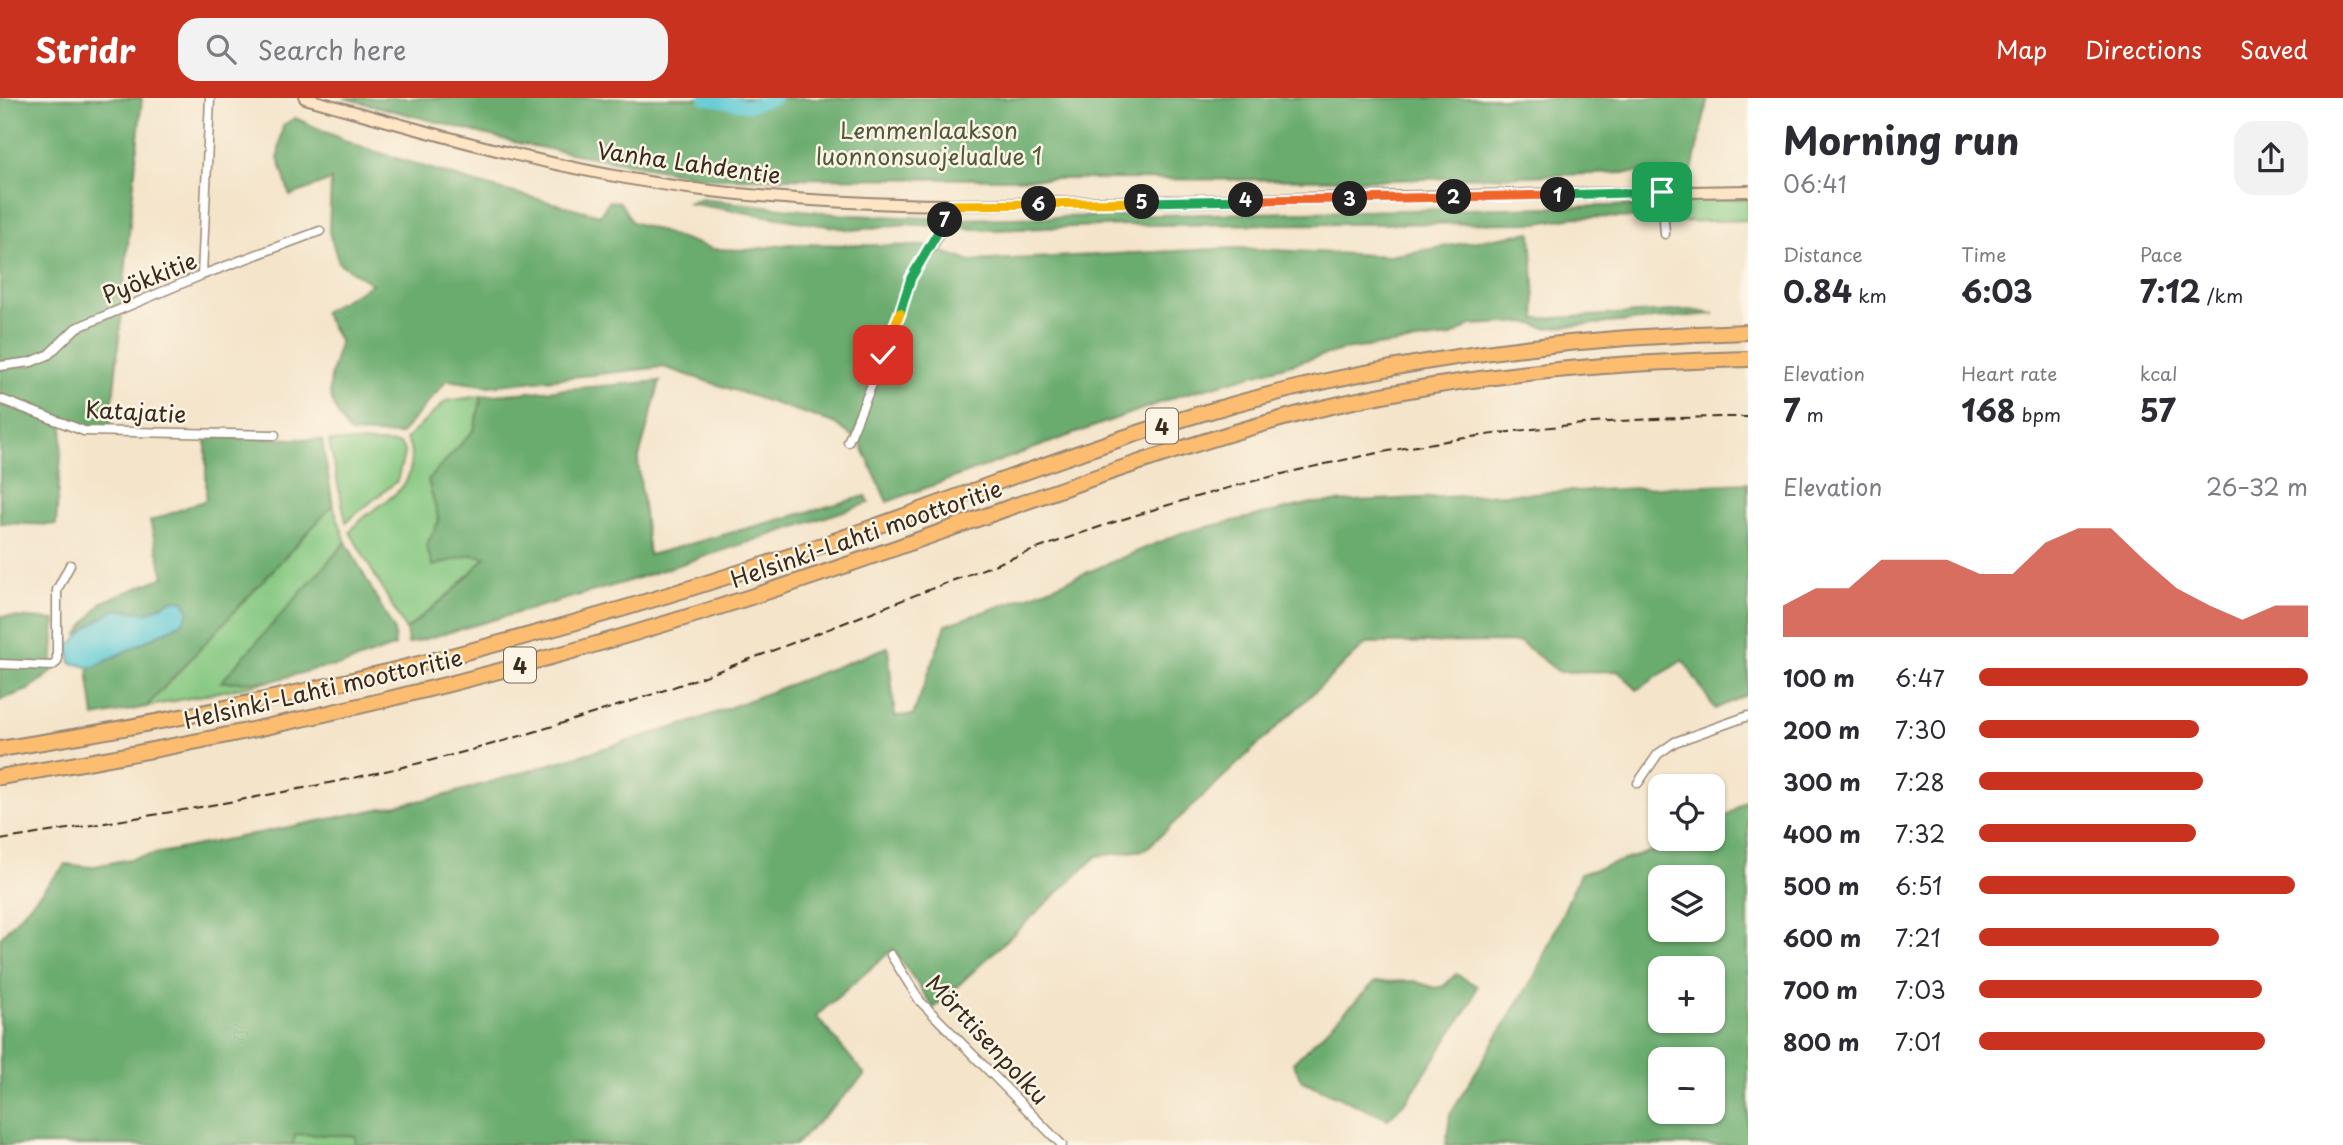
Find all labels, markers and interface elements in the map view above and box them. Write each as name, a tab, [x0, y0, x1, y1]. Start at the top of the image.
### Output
search box	[178, 18, 668, 81]
text: Stridr	[35, 24, 136, 74]
icon: search	[202, 30, 240, 68]
text: Search here	[258, 30, 406, 69]
text: Map	[1996, 31, 2047, 67]
text: Directions	[2085, 31, 2202, 67]
text: Saved	[2240, 31, 2308, 67]
text: Morning run	[1783, 111, 2019, 168]
park label: Lemmenlaakson luonnonsuojelualue 1	[816, 112, 1042, 173]
button: share	[2234, 121, 2308, 195]
street label: Vanha Lahdentie	[595, 132, 783, 192]
pin	[1632, 162, 1692, 222]
text: 06:41	[1783, 166, 1847, 201]
icon: arrive	[1643, 173, 1681, 211]
pin: 1	[1540, 178, 1576, 212]
pin: 2	[1436, 180, 1472, 214]
text: 1	[1553, 180, 1562, 208]
pin: 4	[1228, 182, 1264, 217]
pin: 3	[1332, 182, 1368, 217]
text: 2	[1447, 182, 1460, 210]
pin: 5	[1124, 184, 1160, 220]
text: 3	[1343, 184, 1356, 212]
text: 4	[1239, 185, 1252, 213]
pin: 6	[1021, 186, 1056, 222]
text: 5	[1135, 187, 1148, 215]
text: 6	[1032, 189, 1045, 217]
pin: 7	[928, 202, 962, 238]
text: 7	[939, 205, 950, 233]
text: Distance	[1783, 240, 1863, 268]
text: Time	[1961, 240, 2006, 268]
text: Pace	[2140, 240, 2183, 268]
street label: Pyökkitie	[96, 242, 202, 312]
text: 0.84	[1783, 268, 1852, 313]
text: 6:03	[1961, 268, 2033, 313]
text: 7:12	[2140, 268, 2201, 313]
text: km	[1852, 281, 1887, 309]
text: /km	[2201, 281, 2243, 309]
pin	[853, 325, 913, 385]
icon: check	[864, 336, 902, 374]
text: Elevation	[1783, 359, 1865, 387]
text: Heart rate	[1961, 359, 2057, 387]
text: kcal	[2140, 359, 2178, 387]
text: 7	[1783, 387, 1800, 432]
text: 168	[1961, 387, 2016, 432]
text: 57	[2140, 387, 2176, 432]
street label: Katajatie	[85, 391, 187, 431]
text: m	[1800, 400, 1824, 428]
text: bpm	[2016, 400, 2061, 428]
road number: 4	[1146, 408, 1178, 444]
text: Elevation	[1783, 469, 1882, 504]
text: 26–32 m	[2206, 469, 2308, 504]
street label: Helsinki-Lahti moottoritie	[726, 470, 1006, 596]
street label: Helsinki-Lahti moottoritie	[180, 639, 466, 737]
road number: 4	[504, 648, 536, 682]
text: 100 m	[1783, 660, 1855, 695]
text: 6:47	[1895, 660, 1945, 695]
text: 200 m	[1783, 712, 1860, 747]
text: 7:30	[1895, 712, 1946, 747]
text: 300 m	[1783, 764, 1861, 799]
text: 7:28	[1895, 764, 1945, 799]
map controls	[1648, 774, 1725, 1124]
button: locate	[1648, 774, 1725, 851]
text: 400 m	[1783, 816, 1861, 851]
text: 7:32	[1895, 816, 1945, 851]
button: layers	[1648, 865, 1725, 942]
text: 500 m	[1783, 868, 1860, 903]
text: 6:51	[1895, 868, 1942, 903]
text: 600 m	[1783, 920, 1861, 955]
text: 7:21	[1895, 920, 1941, 955]
button: +	[1648, 956, 1725, 1033]
street label: Mörttisenpolku	[918, 966, 1058, 1112]
text: 700 m	[1783, 972, 1858, 1007]
text: 7:03	[1895, 972, 1946, 1007]
text: 800 m	[1783, 1024, 1860, 1059]
text: 7:01	[1895, 1024, 1941, 1059]
button: −	[1648, 1047, 1725, 1124]

